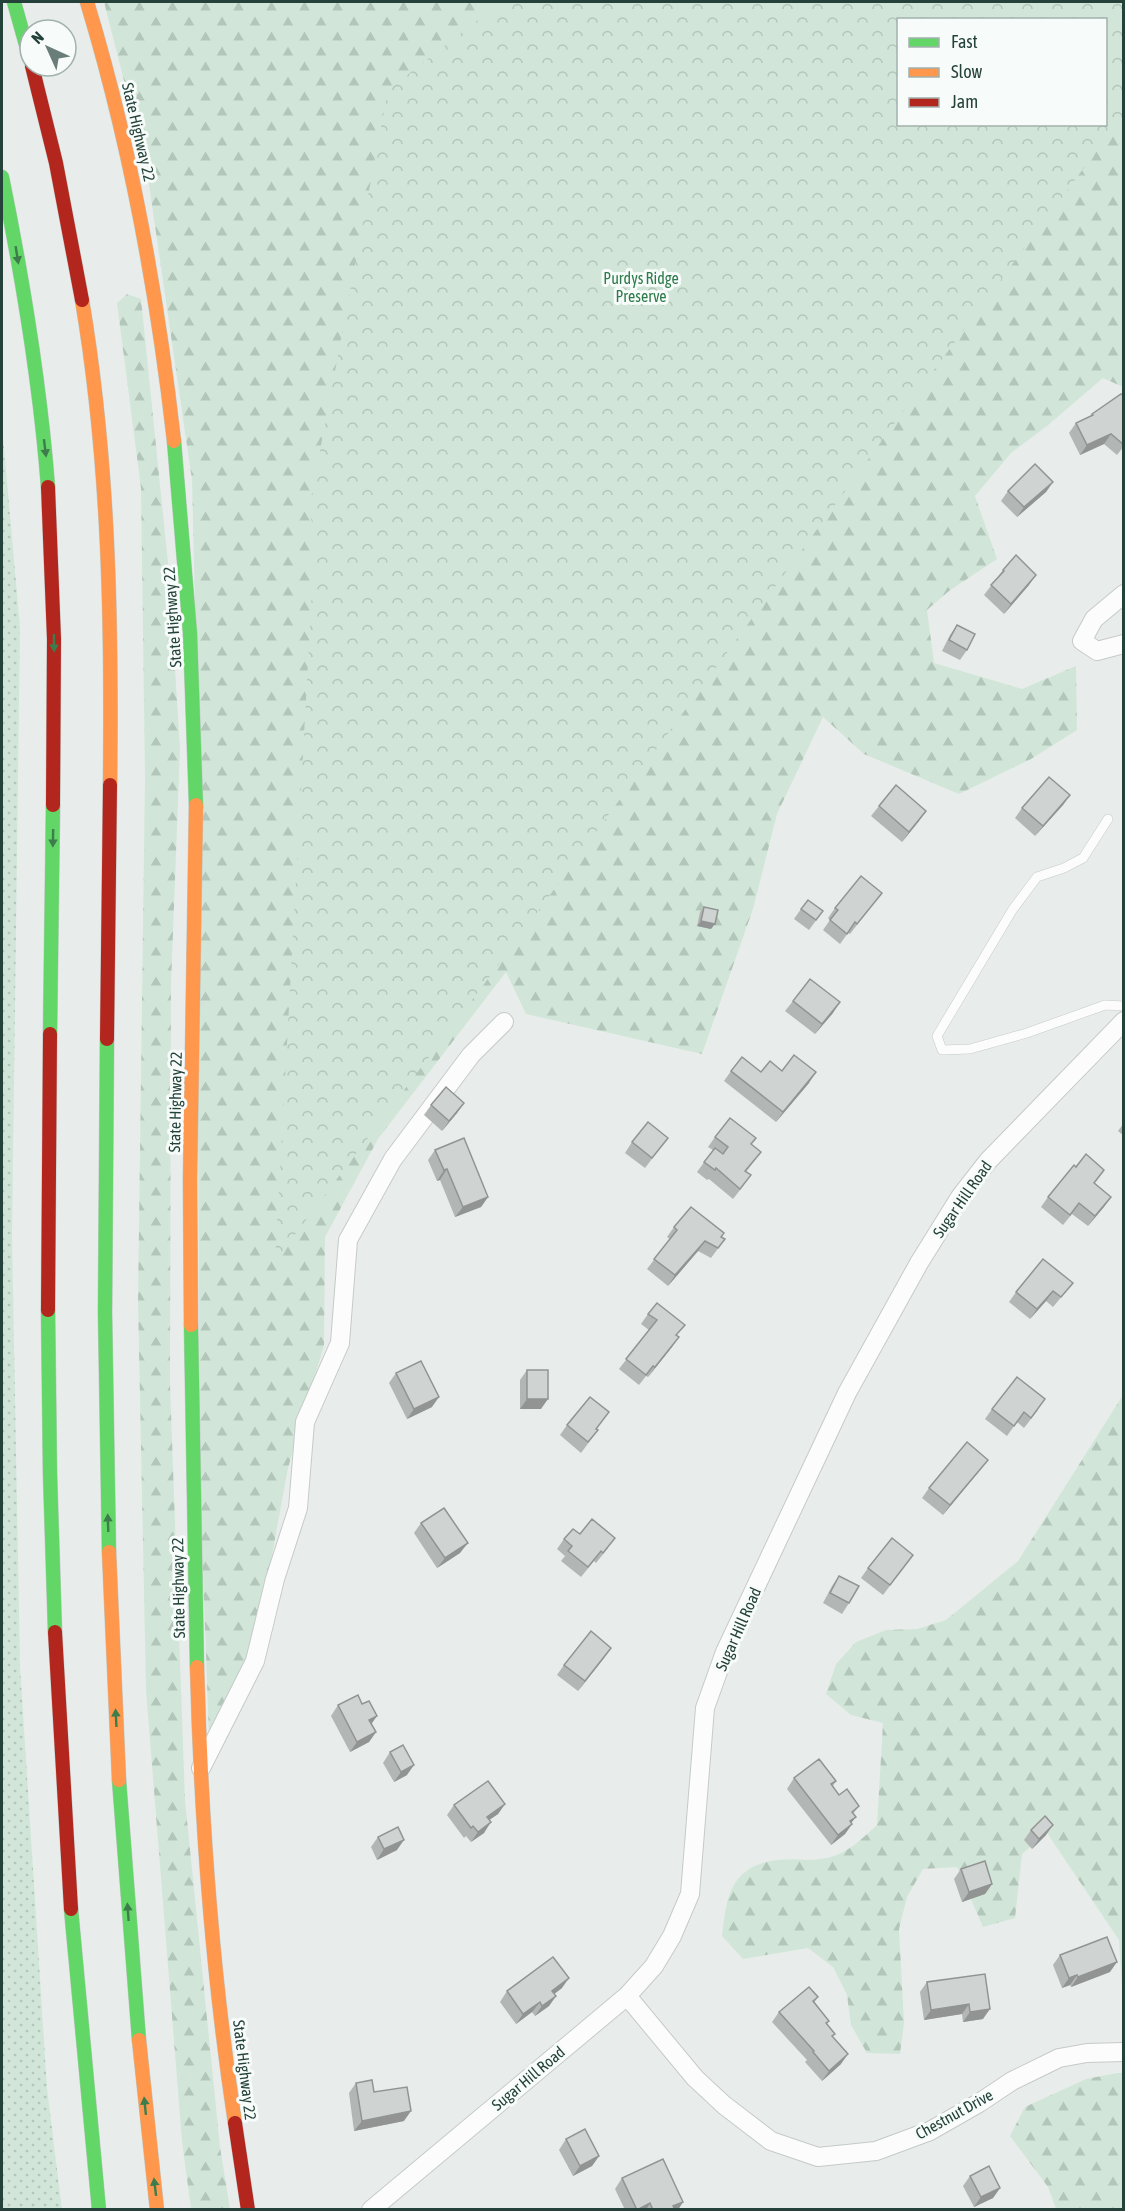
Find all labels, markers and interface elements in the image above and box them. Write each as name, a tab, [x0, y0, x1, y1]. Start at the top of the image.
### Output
north arrow	[18, 18, 78, 78]
legend	[897, 18, 1107, 126]
text: N	[28, 28, 47, 47]
text: Fast	[951, 31, 978, 52]
text: Slow	[951, 61, 982, 82]
street label: State Highway 22	[118, 81, 159, 183]
text: Jam	[951, 91, 978, 112]
one-way arrow	[13, 245, 22, 264]
park label: Purdys Ridge Preserve	[603, 269, 679, 305]
one-way arrow	[40, 438, 49, 457]
street label: State Highway 22	[160, 566, 185, 668]
one-way arrow	[50, 633, 59, 652]
one-way arrow	[48, 828, 58, 847]
street label: State Highway 22	[165, 1051, 186, 1153]
street label: Sugar Hill Road	[929, 1157, 996, 1241]
one-way arrow	[104, 1513, 113, 1532]
street label: State Highway 22	[168, 1537, 189, 1639]
street label: Sugar Hill Road	[712, 1584, 765, 1674]
one-way arrow	[111, 1708, 120, 1727]
one-way arrow	[123, 1903, 133, 1922]
street label: State Highway 22	[229, 2019, 260, 2121]
street label: Sugar Hill Road	[488, 2042, 569, 2114]
street label: Chestnut Drive	[912, 2085, 996, 2143]
one-way arrow	[140, 2097, 150, 2116]
one-way arrow	[150, 2177, 159, 2196]

